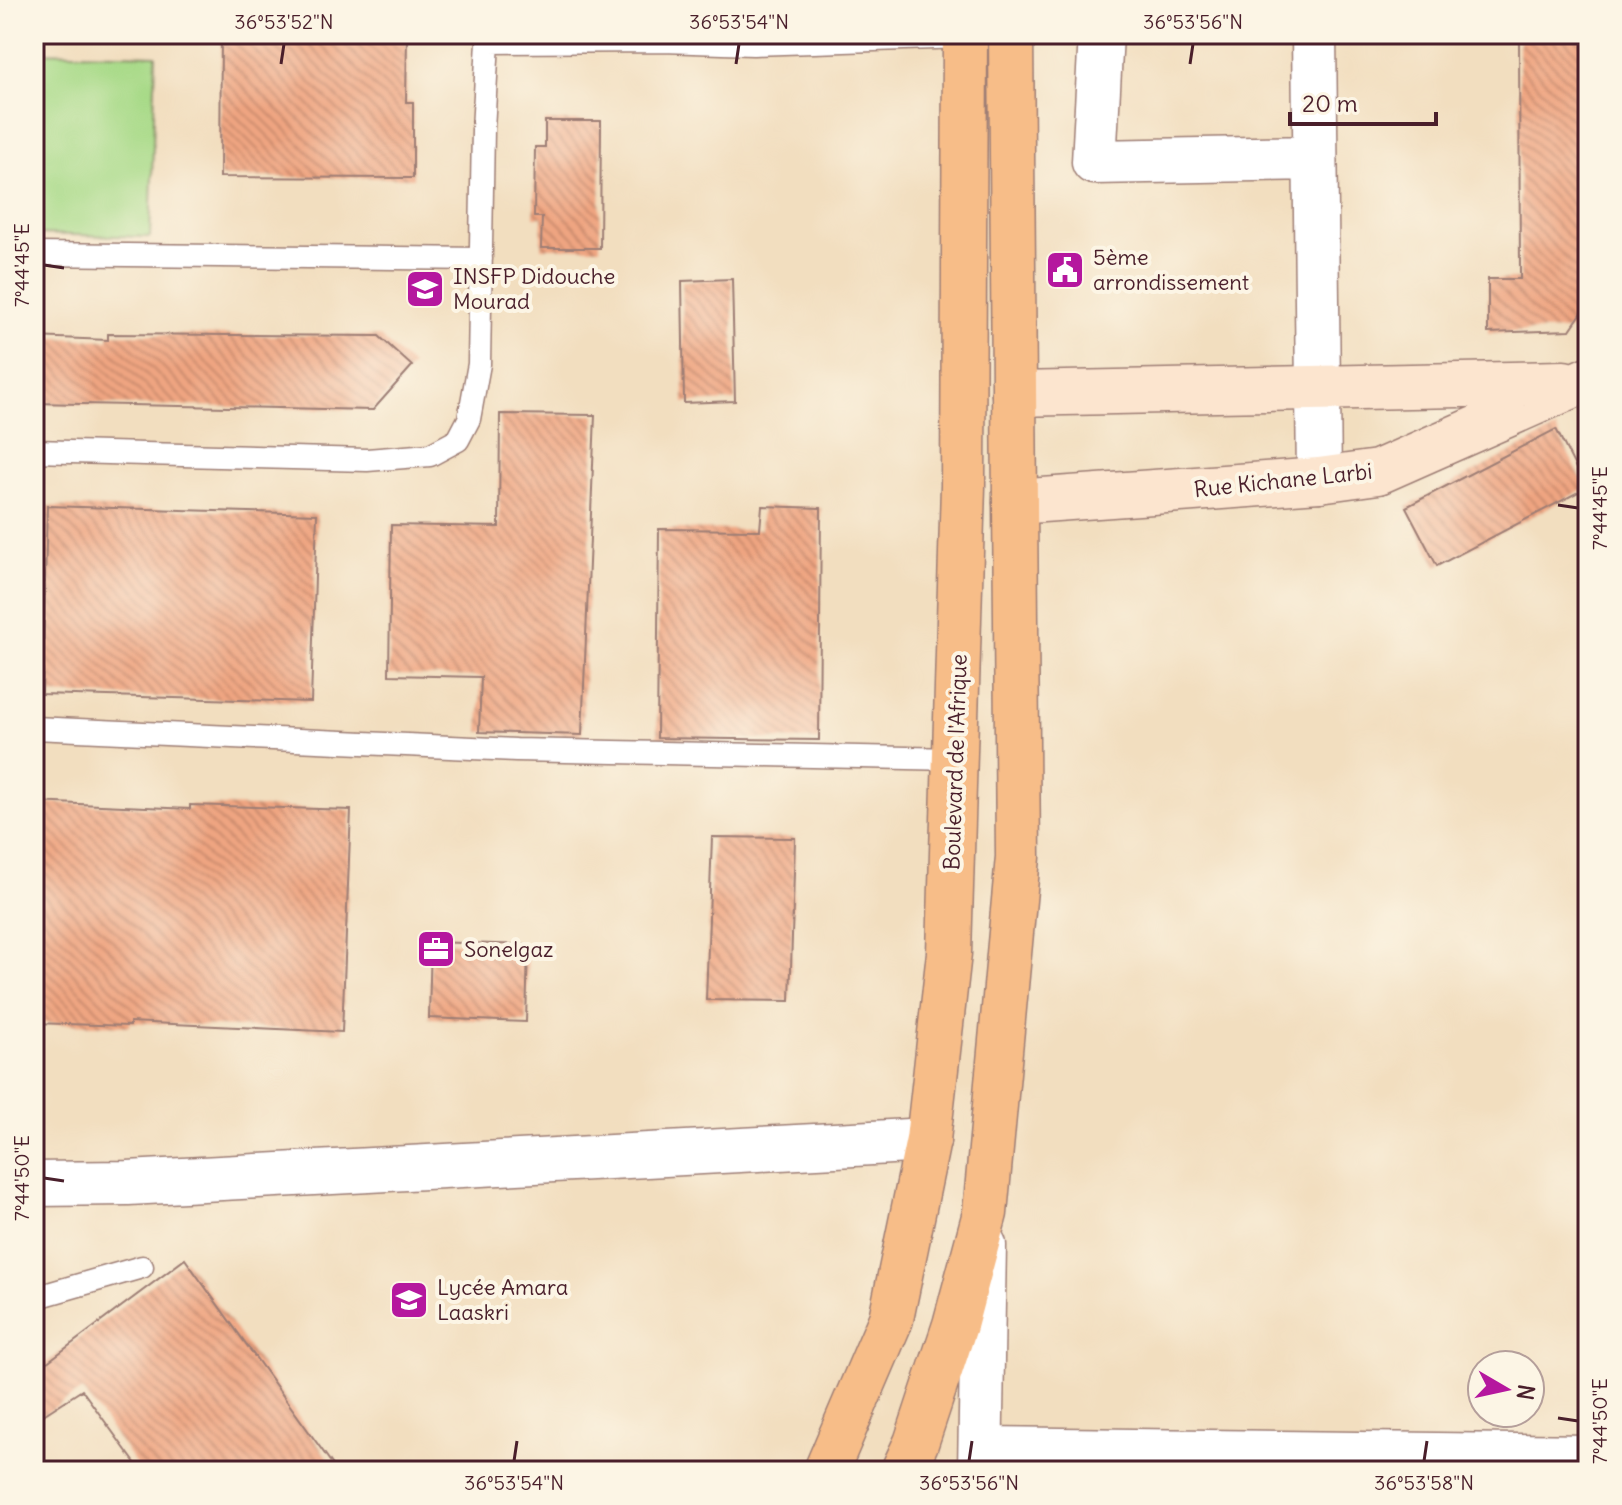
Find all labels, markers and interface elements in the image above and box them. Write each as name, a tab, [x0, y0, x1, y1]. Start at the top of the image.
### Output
text: 36°53'52"N	[234, 9, 334, 34]
text: 36°53'54"N	[689, 9, 789, 34]
text: 36°53'56"N	[1143, 9, 1243, 34]
scale bar	[1290, 76, 1436, 126]
text: 20 m	[1302, 88, 1358, 118]
text: 7°44'45"E	[9, 223, 34, 307]
place label: 5ème arrondissement	[1093, 243, 1249, 296]
public building icon: 5ème arrondissement	[1044, 249, 1086, 291]
place label: INSFP Didouche Mourad	[453, 262, 615, 315]
school or university icon: INSFP Didouche Mourad	[404, 268, 446, 310]
street label: Rue Kichane Larbi	[1193, 457, 1373, 503]
text: 7°44'45"E	[1587, 466, 1612, 550]
street label: Boulevard de l'Afrique	[937, 653, 973, 871]
office icon: Sonelgaz	[415, 928, 457, 970]
place label: Sonelgaz	[464, 935, 553, 963]
text: 7°44'50"E	[9, 1135, 34, 1221]
place label: Lycée Amara Laaskri	[437, 1273, 568, 1326]
school or university icon: Lycée Amara Laaskri	[388, 1279, 430, 1321]
north arrow	[1466, 1349, 1546, 1429]
text: 7°44'50"E	[1587, 1378, 1612, 1464]
text: N	[1511, 1382, 1541, 1402]
text: 36°53'54"N	[464, 1470, 564, 1495]
text: 36°53'56"N	[919, 1470, 1019, 1495]
text: 36°53'58"N	[1374, 1470, 1474, 1495]

